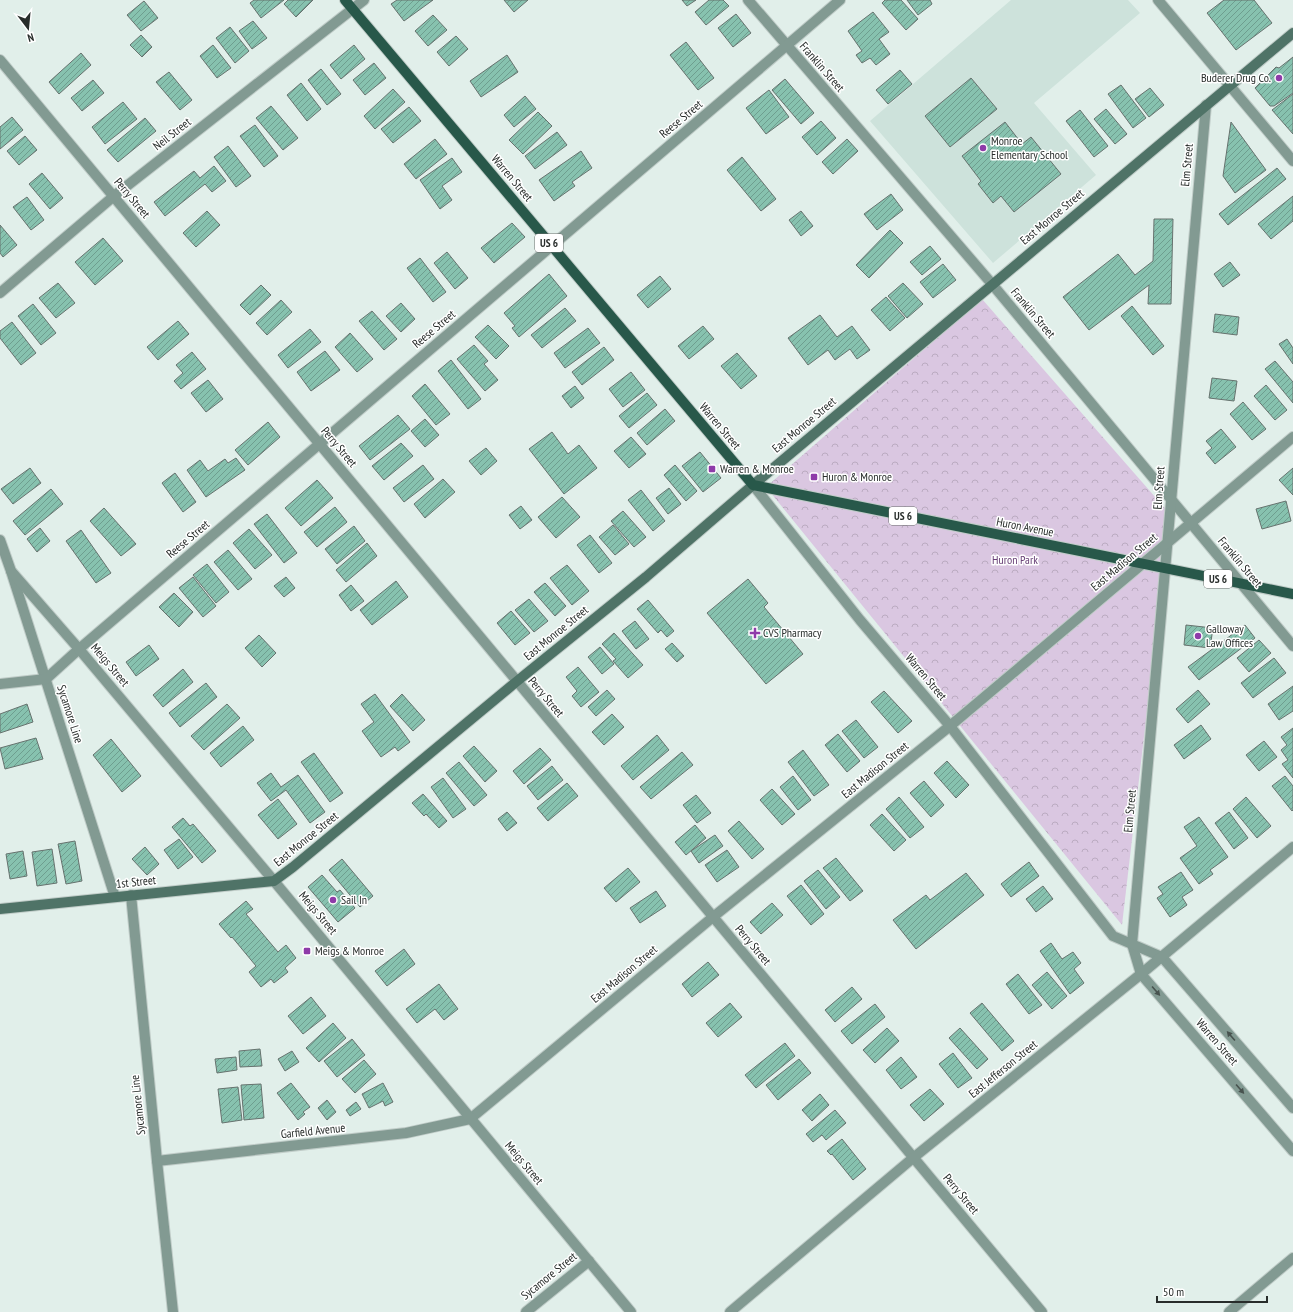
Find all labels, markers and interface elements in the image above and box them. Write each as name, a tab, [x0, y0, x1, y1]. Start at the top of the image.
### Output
north arrow	[8, 8, 48, 48]
text: N	[26, 30, 36, 45]
street label: Franklin Street	[797, 39, 849, 95]
place label: Buderer Drug Co.	[1201, 70, 1271, 85]
marker: Buderer Drug Co.	[1274, 73, 1284, 83]
street label: Reese Street	[656, 96, 706, 141]
street label: Neil Street	[150, 114, 194, 153]
place label: Monroe Elementary School	[991, 133, 1068, 162]
street label: Elm Street	[1177, 142, 1196, 187]
marker: Monroe Elementary School	[978, 143, 988, 153]
street label: Warren Street	[488, 151, 537, 205]
street label: Perry Street	[111, 174, 154, 221]
street label: East Monroe Street	[1017, 185, 1087, 248]
road number: US 6	[535, 234, 563, 252]
street label: Franklin Street	[1008, 284, 1059, 341]
street label: Reese Street	[409, 306, 459, 351]
street label: East Monroe Street	[769, 393, 839, 456]
street label: Warren Street	[696, 399, 745, 453]
street label: Perry Street	[318, 423, 361, 470]
place label: Warren & Monroe	[720, 461, 794, 476]
marker: Warren & Monroe	[707, 464, 717, 474]
street label: Elm Street	[1150, 465, 1168, 510]
place label: Huron & Monroe	[822, 469, 892, 484]
marker: Huron & Monroe	[809, 472, 819, 482]
road number: US 6	[889, 507, 917, 525]
street label: Huron Avenue	[995, 514, 1055, 539]
street label: Reese Street	[163, 516, 213, 561]
street label: East Madison Street	[1087, 529, 1160, 594]
street label: Franklin Street	[1215, 533, 1266, 590]
park label: Huron Park	[992, 552, 1038, 567]
road number: US 6	[1204, 570, 1232, 588]
street label: East Monroe Street	[520, 602, 592, 663]
place label: Galloway Law Offices	[1206, 621, 1253, 650]
place label: CVS Pharmacy	[763, 625, 822, 640]
marker: CVS Pharmacy	[750, 628, 760, 638]
marker: Galloway Law Offices	[1193, 631, 1203, 641]
street label: Meigs Street	[88, 640, 133, 690]
street label: Warren Street	[902, 650, 951, 704]
street label: Perry Street	[525, 673, 568, 720]
street label: Sycamore Line	[54, 683, 87, 745]
street label: East Madison Street	[838, 738, 912, 801]
street label: Elm Street	[1120, 788, 1139, 833]
street label: East Monroe Street	[270, 808, 342, 869]
street label: 1st Street	[115, 872, 157, 891]
street label: Meigs Street	[296, 888, 341, 938]
place label: Sail In	[341, 892, 367, 907]
marker: Sail In	[328, 895, 338, 905]
street label: Perry Street	[732, 921, 775, 968]
street label: East Madison Street	[587, 941, 660, 1006]
place label: Meigs & Monroe	[315, 943, 384, 958]
marker: Meigs & Monroe	[302, 946, 312, 956]
one-way arrow	[1151, 985, 1160, 996]
street label: Warren Street	[1193, 1015, 1242, 1068]
one-way arrow	[1226, 1031, 1235, 1042]
street label: East Jefferson Street	[965, 1036, 1041, 1101]
street label: Sycamore Line	[127, 1074, 148, 1136]
one-way arrow	[1236, 1084, 1245, 1095]
street label: Garfield Avenue	[280, 1120, 346, 1141]
street label: Meigs Street	[502, 1138, 547, 1188]
street label: Perry Street	[940, 1170, 983, 1217]
street label: Sycamore Street	[518, 1248, 580, 1303]
scale bar	[1157, 1278, 1267, 1304]
text: 50 m	[1163, 1284, 1184, 1299]

